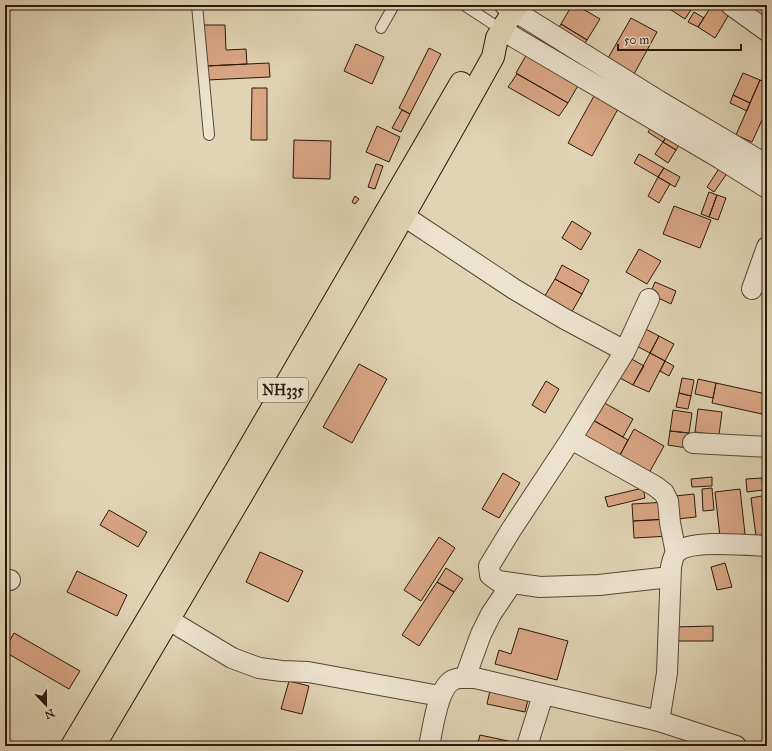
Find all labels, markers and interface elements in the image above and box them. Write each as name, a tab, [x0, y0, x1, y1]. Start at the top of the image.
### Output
scale bar	[618, 26, 741, 52]
text: 50 m	[624, 33, 649, 47]
road number: NH335	[258, 378, 308, 402]
north arrow	[26, 685, 66, 725]
text: N	[42, 706, 56, 722]

